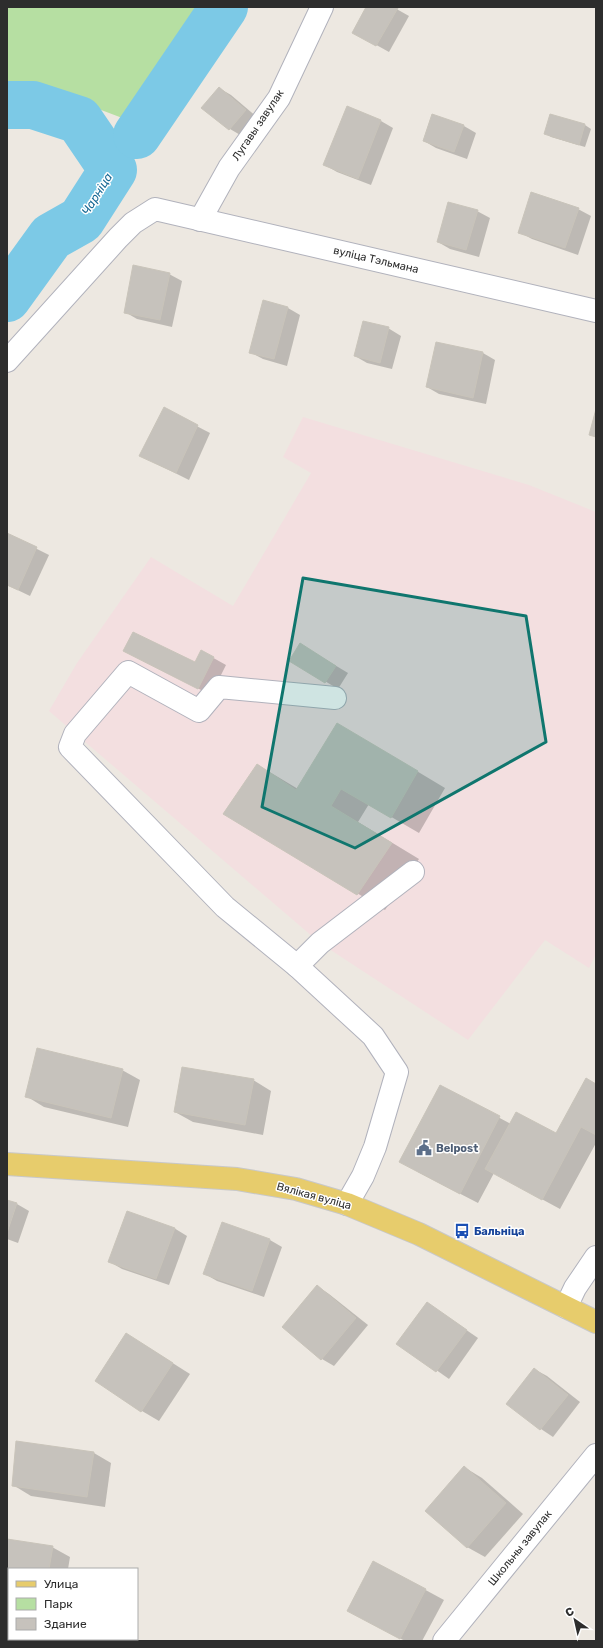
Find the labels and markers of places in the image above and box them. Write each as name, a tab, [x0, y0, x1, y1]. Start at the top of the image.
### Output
public building icon: Belpost	[415, 1139, 433, 1157]
place label: Belpost	[436, 1142, 478, 1155]
bus stop icon: Бальніца	[453, 1222, 471, 1240]
place label: Бальніца	[474, 1225, 525, 1238]

